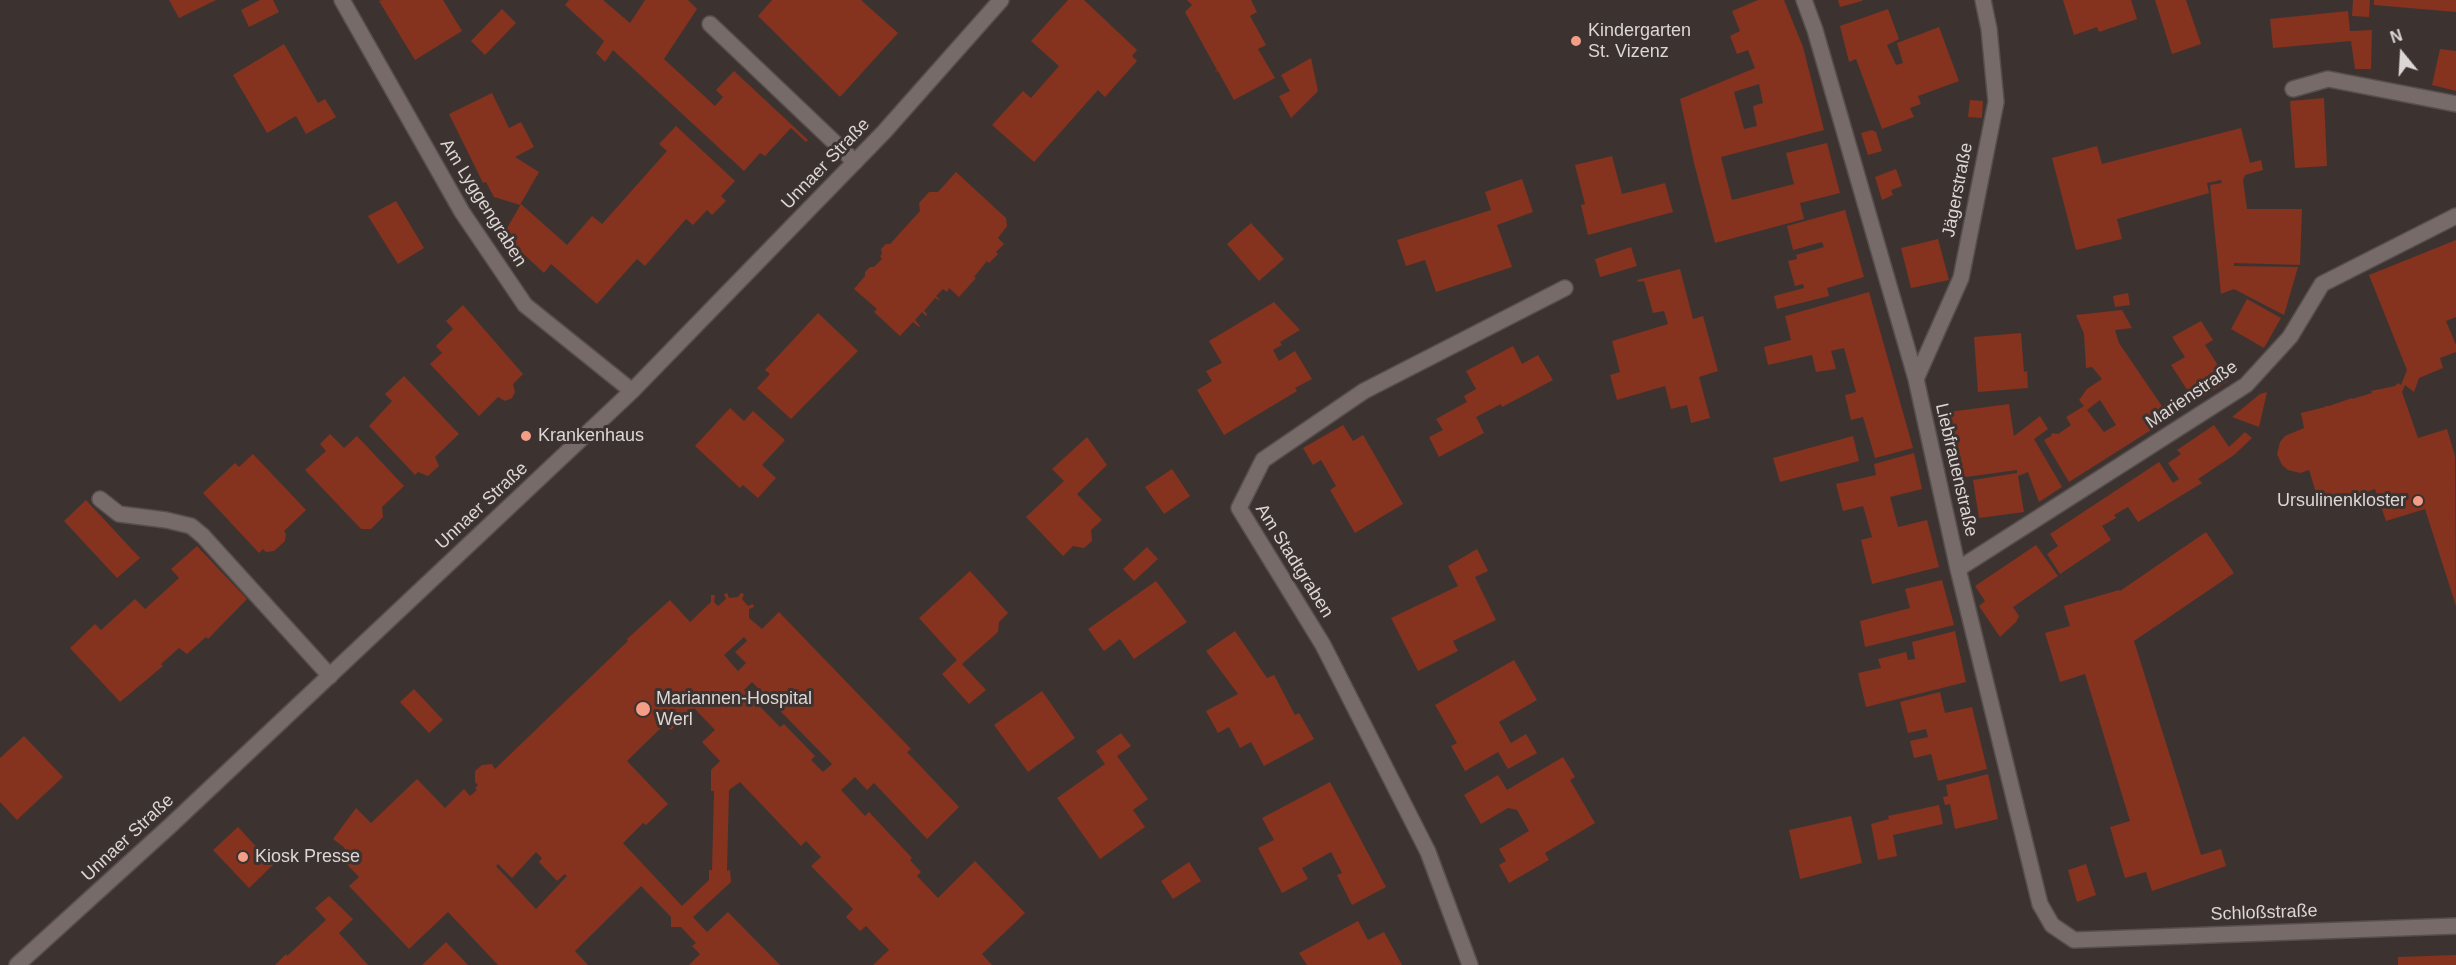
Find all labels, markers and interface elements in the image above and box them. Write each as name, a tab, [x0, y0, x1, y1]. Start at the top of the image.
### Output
place label: Kindergarten St. Vizenz	[1588, 20, 1691, 63]
north arrow	[2372, 24, 2432, 84]
text: N	[2388, 27, 2404, 46]
marker: Kindergarten St. Vizenz	[1569, 34, 1583, 48]
street label: Unnaer Straße	[777, 114, 875, 214]
street label: Am Lyggengraben	[435, 135, 531, 271]
street label: Jägerstraße	[1938, 141, 1978, 239]
street label: Marienstraße	[2142, 356, 2242, 434]
street label: Liebfrauenstraße	[1930, 401, 1982, 539]
place label: Krankenhaus	[538, 425, 644, 447]
marker: Krankenhaus	[519, 429, 533, 443]
street label: Unnaer Straße	[431, 458, 533, 554]
place label: Ursulinenkloster	[2277, 490, 2406, 512]
marker: Ursulinenkloster	[2411, 494, 2425, 508]
street label: Am Stadtgraben	[1250, 500, 1338, 622]
place label: Mariannen-Hospital Werl	[656, 688, 812, 730]
marker: Mariannen-Hospital Werl	[634, 700, 652, 718]
street label: Unnaer Straße	[77, 790, 179, 886]
place label: Kiosk Presse	[255, 846, 360, 868]
marker: Kiosk Presse	[236, 850, 250, 864]
street label: Schloßstraße	[2210, 900, 2318, 926]

